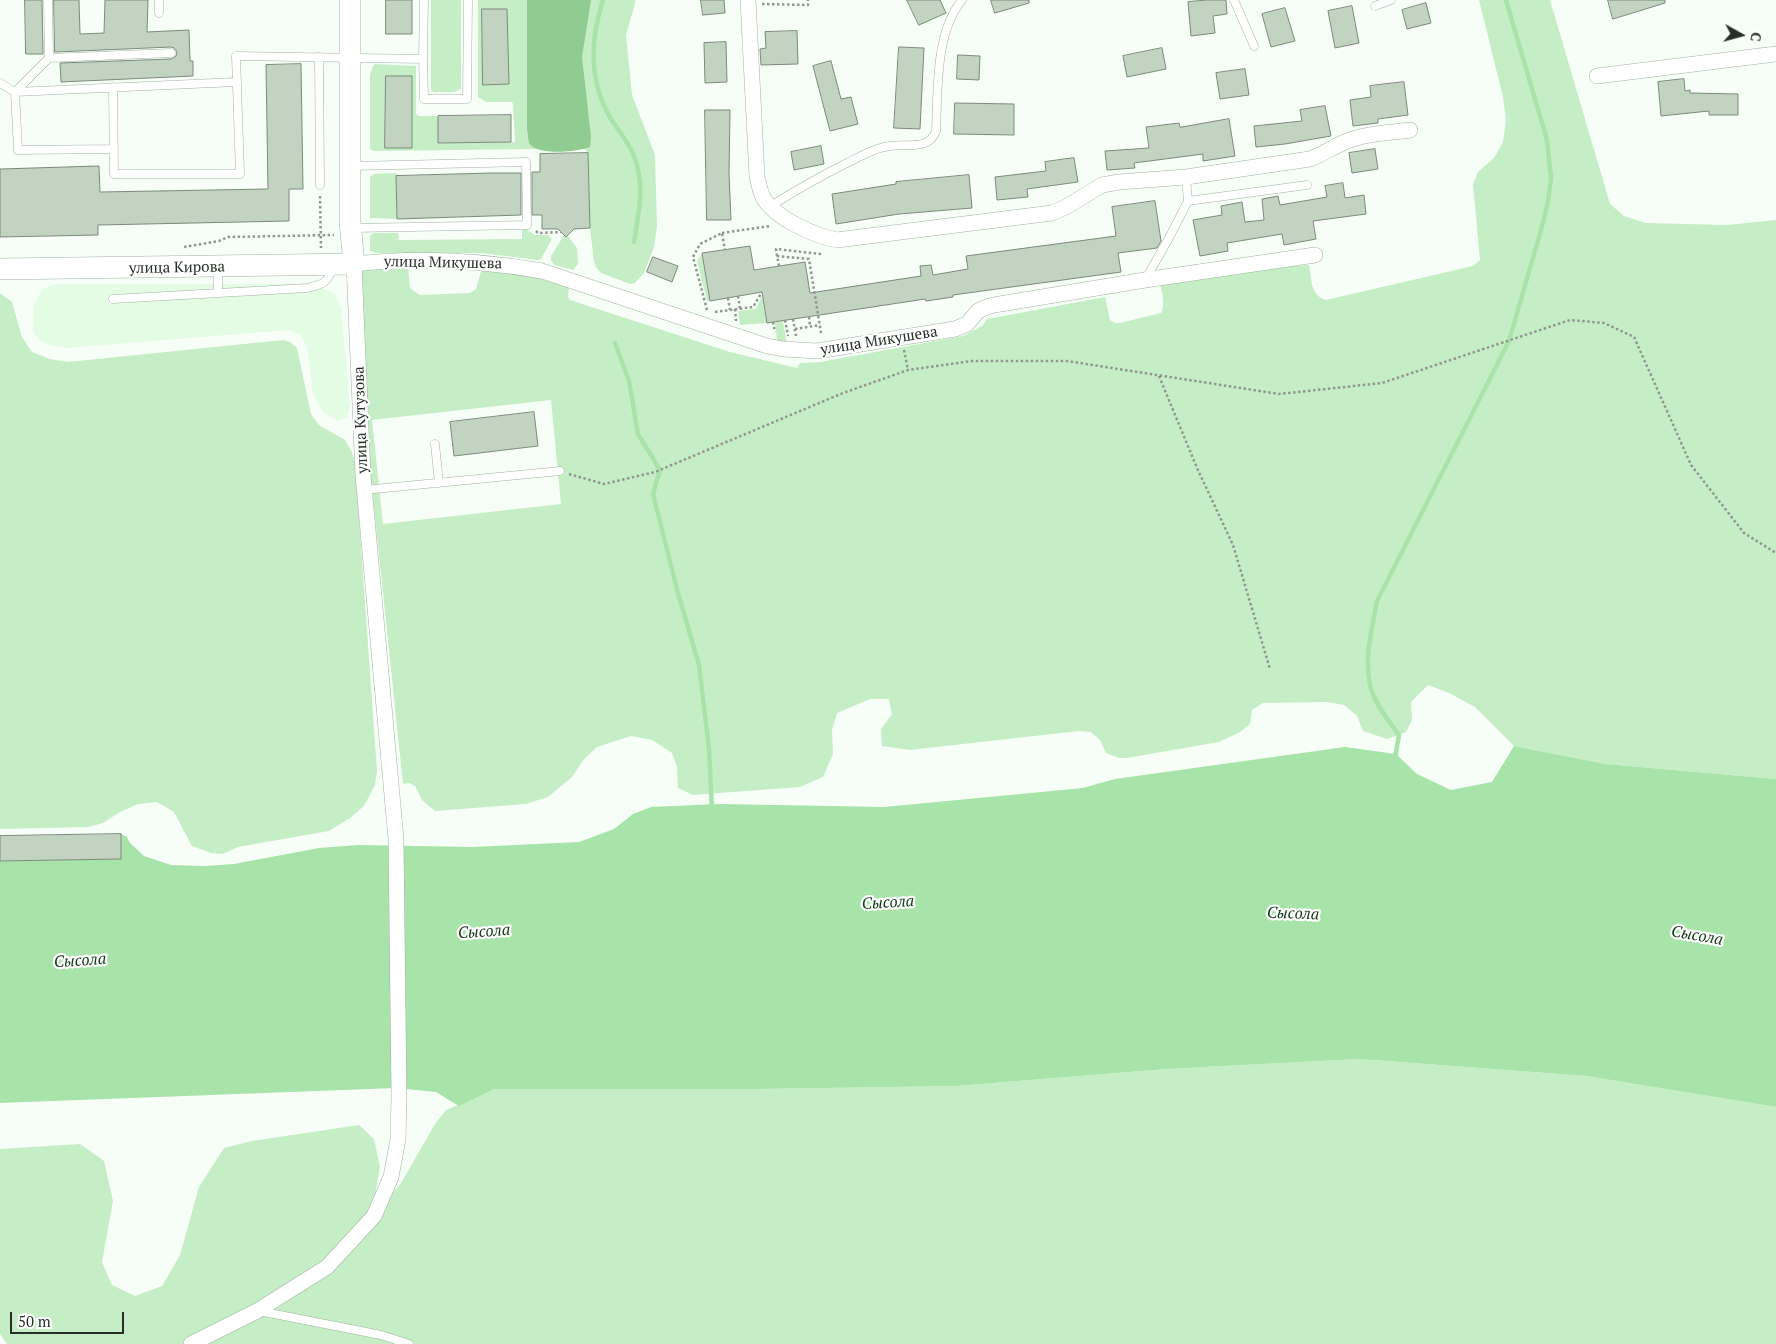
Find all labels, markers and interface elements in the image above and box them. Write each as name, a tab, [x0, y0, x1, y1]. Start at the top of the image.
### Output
north arrow	[1716, 10, 1766, 60]
text: С	[1746, 31, 1766, 43]
street label: улица Микушева	[384, 253, 502, 273]
street label: улица Кирова	[129, 258, 225, 278]
street label: улица Микушева	[819, 323, 939, 359]
street label: улица Кутузова	[350, 366, 372, 474]
water label: Сысола	[861, 892, 915, 914]
water label: Сысола	[1266, 903, 1320, 925]
water label: Сысола	[457, 921, 511, 943]
water label: Сысола	[1670, 922, 1724, 950]
water label: Сысола	[53, 950, 107, 972]
scale bar	[12, 1302, 126, 1334]
text: 50 m	[18, 1311, 51, 1331]

